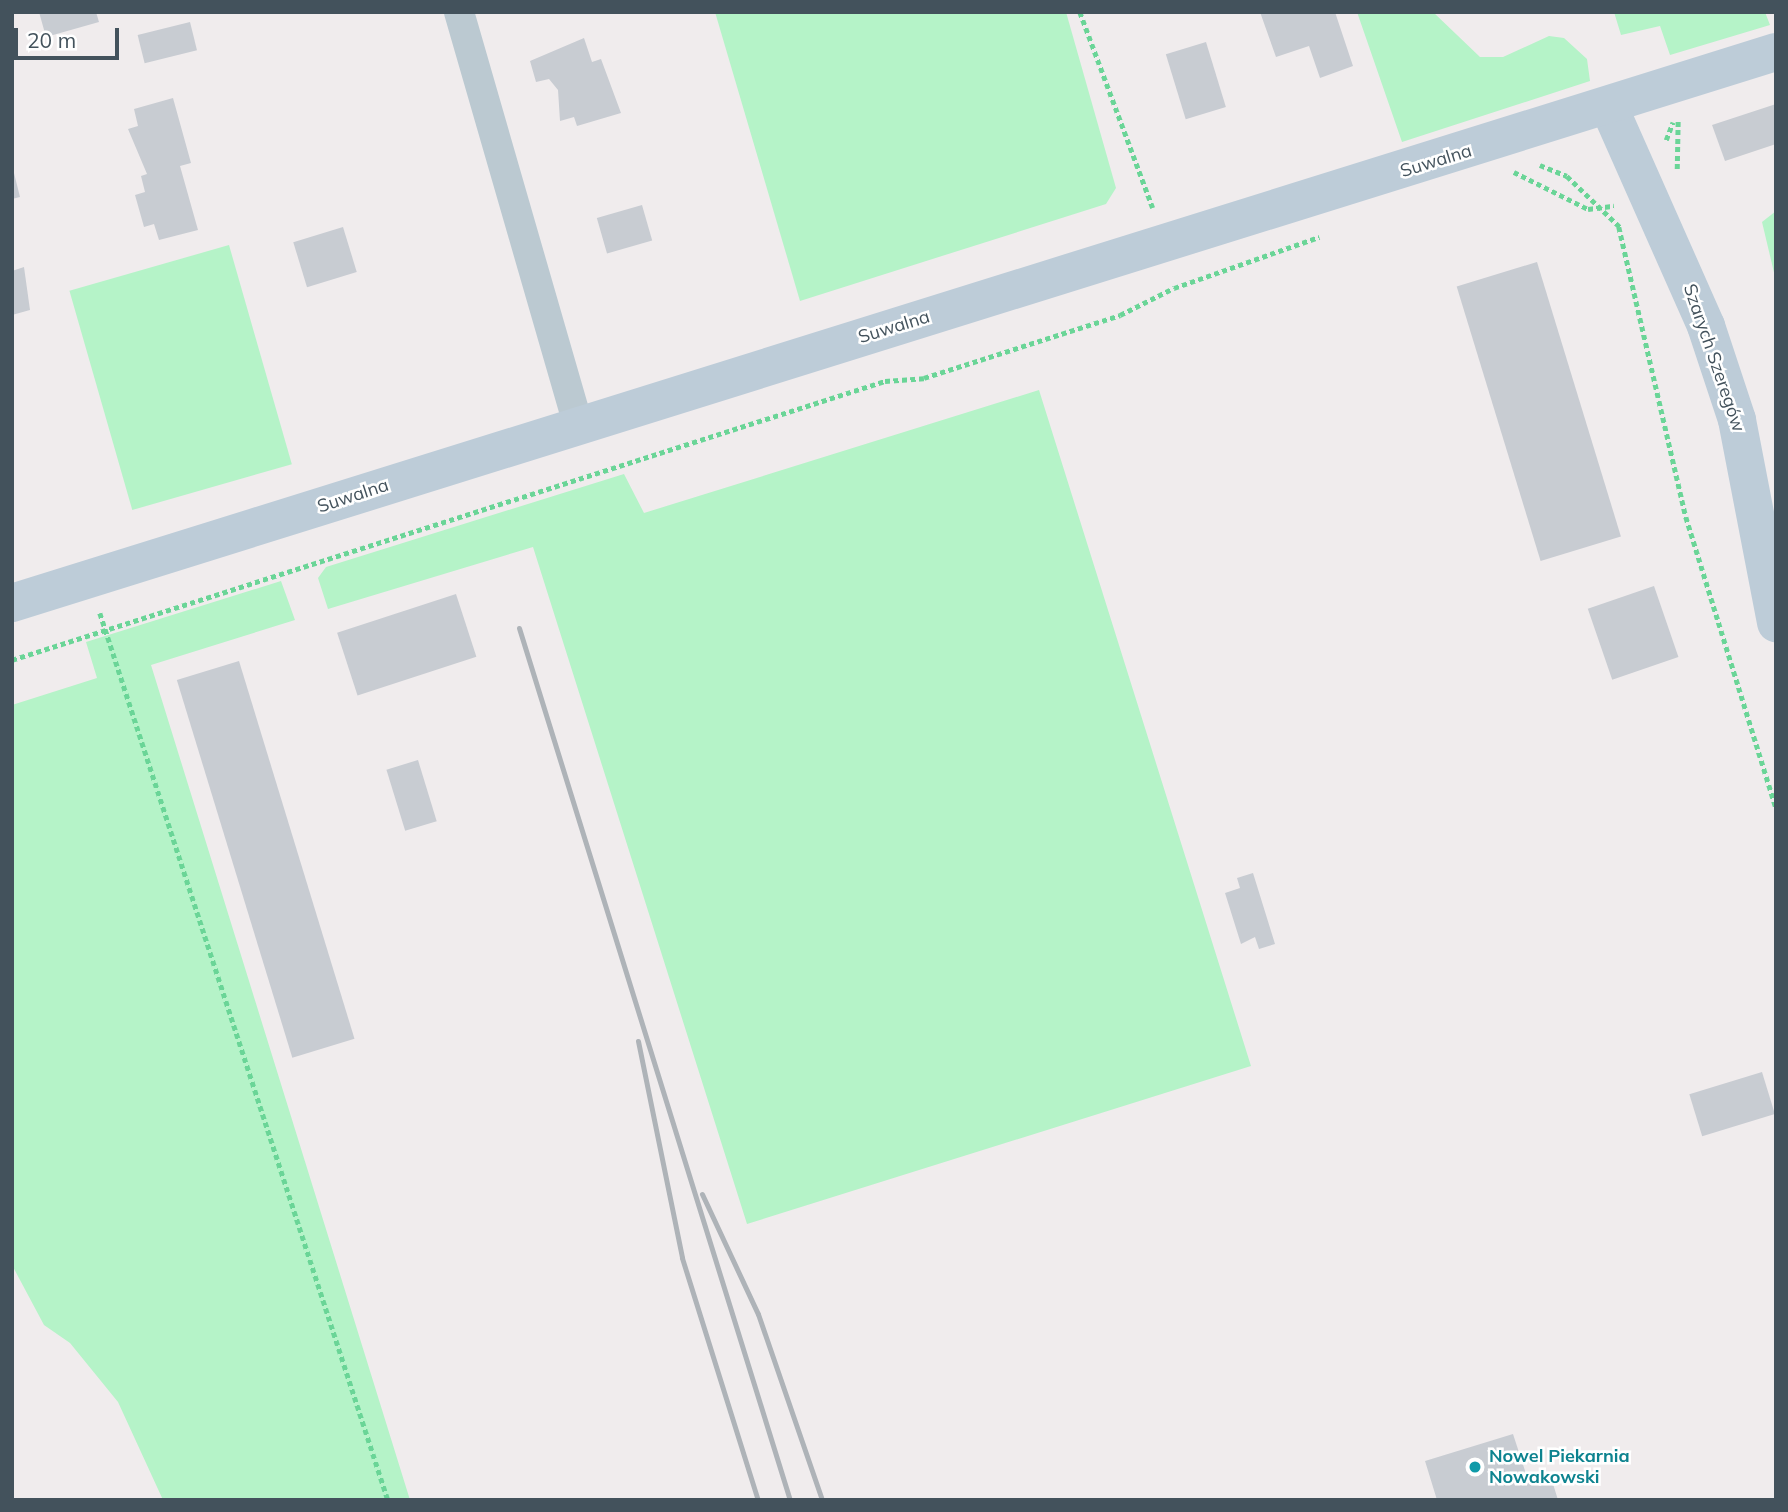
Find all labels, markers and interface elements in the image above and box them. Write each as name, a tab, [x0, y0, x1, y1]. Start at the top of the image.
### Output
scale bar	[18, 14, 122, 58]
text: 20 m	[27, 27, 76, 53]
street label: Suwalna	[1398, 140, 1474, 182]
street label: Szarych Szeregów	[1679, 281, 1749, 435]
street label: Suwalna	[856, 306, 932, 348]
street label: Suwalna	[315, 474, 391, 518]
place label: Nowel Piekarnia Nowakowski	[1489, 1446, 1630, 1488]
marker: Nowel Piekarnia Nowakowski	[1467, 1459, 1483, 1475]

